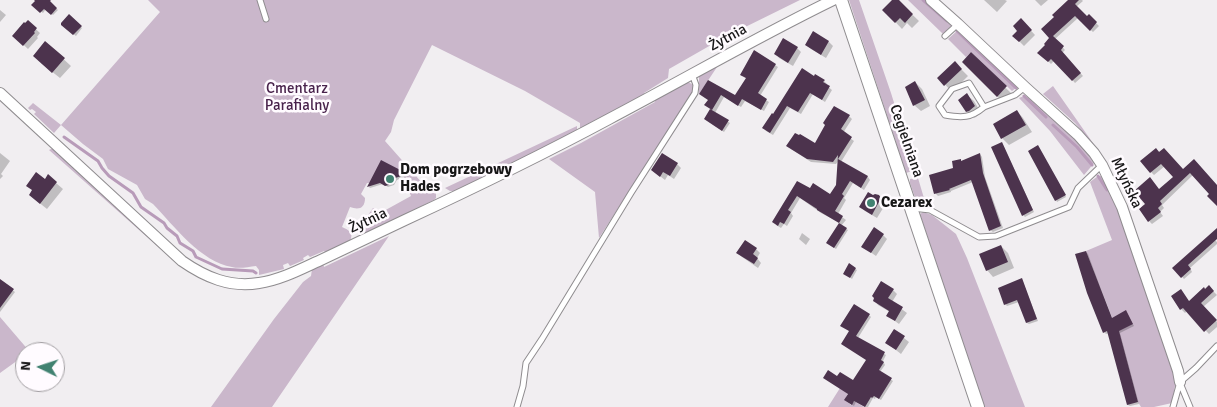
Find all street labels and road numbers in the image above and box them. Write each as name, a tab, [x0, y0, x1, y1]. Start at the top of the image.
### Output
street label: Żytnia	[706, 21, 750, 55]
street label: Cegielniana	[885, 102, 927, 180]
street label: Młyńska	[1106, 155, 1146, 211]
street label: Żytnia	[346, 204, 390, 238]

